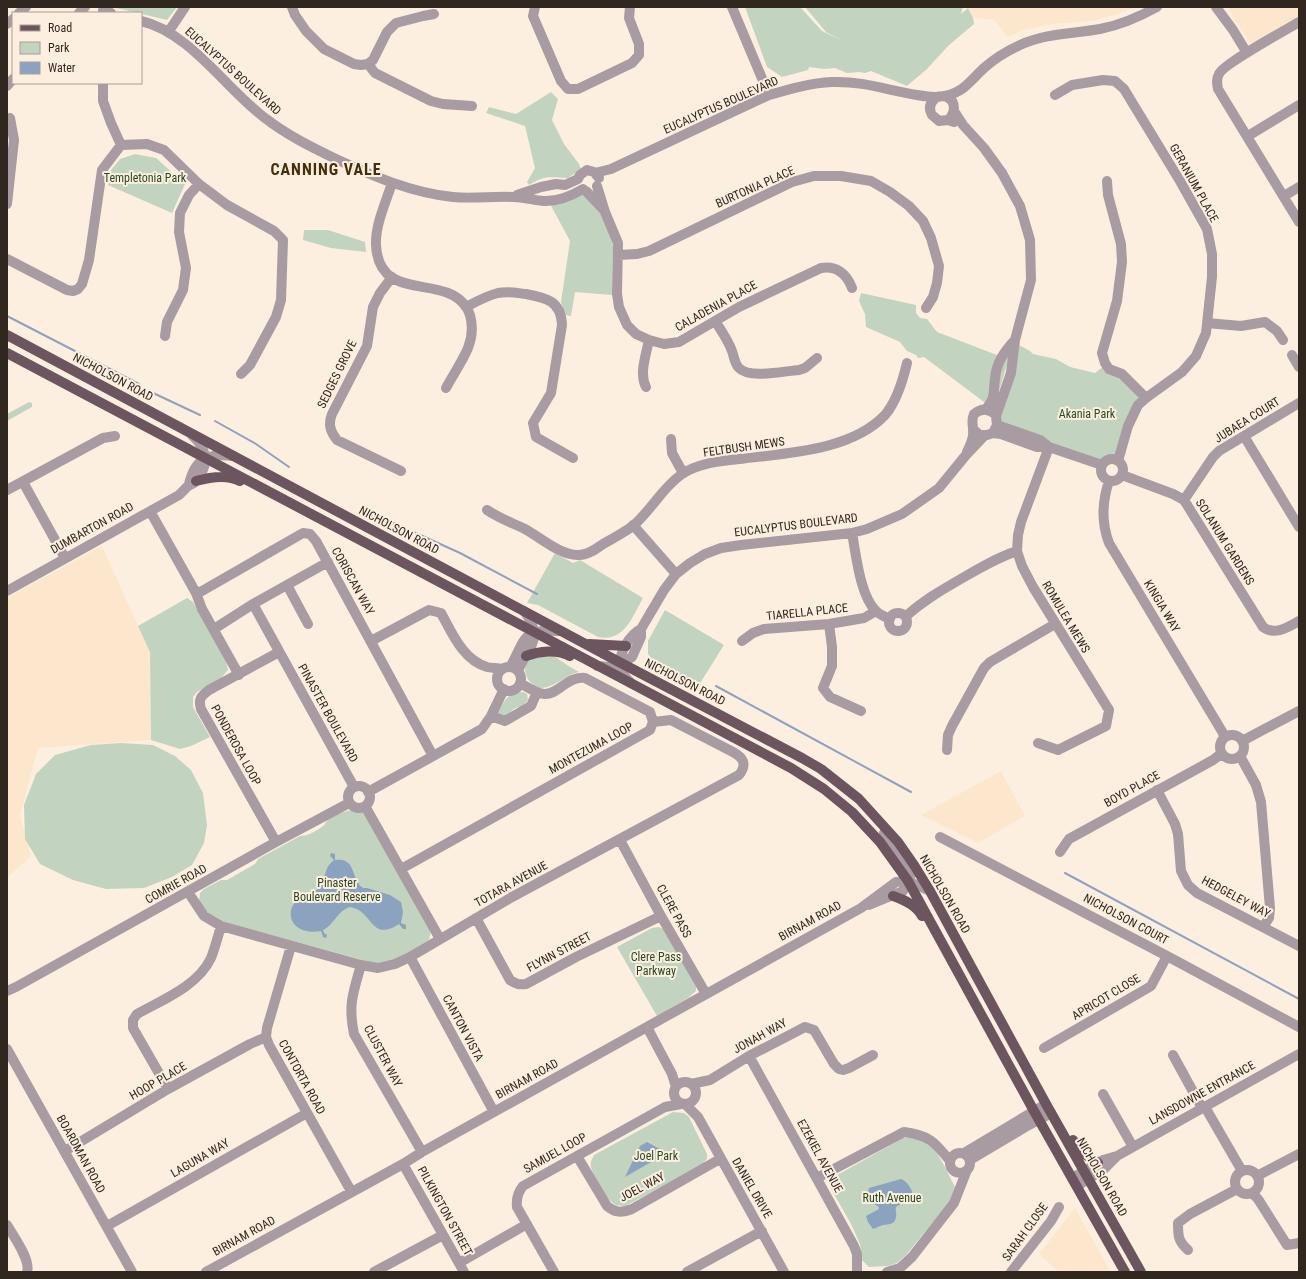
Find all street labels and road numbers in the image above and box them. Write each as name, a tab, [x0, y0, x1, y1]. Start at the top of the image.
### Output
street label: EUCALYPTUS BOULEVARD	[182, 24, 284, 118]
street label: EUCALYPTUS BOULEVARD	[661, 73, 781, 137]
street label: GERANIUM PLACE	[1167, 141, 1221, 225]
street label: BURTONIA PLACE	[713, 163, 797, 211]
street label: CALADENIA PLACE	[673, 278, 759, 334]
street label: SEDGES GROVE	[314, 338, 360, 410]
street label: NICHOLSON ROAD	[71, 350, 155, 404]
street label: JUBAEA COURT	[1212, 394, 1282, 446]
street label: FELTBUSH MEWS	[702, 434, 786, 460]
street label: SOLANUM GARDENS	[1193, 496, 1257, 588]
street label: DUMBARTON ROAD	[48, 499, 136, 557]
street label: NICHOLSON ROAD	[357, 503, 441, 557]
street label: EUCALYPTUS BOULEVARD	[733, 510, 859, 540]
street label: CORISCAN WAY	[329, 545, 378, 618]
street label: KINGIA WAY	[1141, 577, 1183, 635]
street label: ROMULEA MEWS	[1039, 579, 1093, 655]
street label: TIARELLA PLACE	[766, 601, 848, 623]
street label: NICHOLSON ROAD	[642, 656, 728, 708]
street label: PINASTER BOULEVARD	[295, 661, 361, 765]
street label: PONDEROSA LOOP	[208, 702, 264, 788]
street label: MONTEZUMA LOOP	[546, 719, 636, 777]
street label: BOYD PLACE	[1102, 768, 1162, 810]
street label: NICHOLSON ROAD	[917, 852, 973, 936]
street label: TOTARA AVENUE	[472, 858, 550, 910]
street label: COMRIE ROAD	[143, 861, 209, 907]
street label: HEDGELEY WAY	[1199, 873, 1273, 921]
street label: CLERE PASS	[654, 882, 694, 940]
street label: NICHOLSON COURT	[1081, 891, 1171, 947]
street label: BIRNAM ROAD	[776, 898, 844, 944]
street label: FLYNN STREET	[524, 929, 594, 975]
street label: APRICOT CLOSE	[1069, 971, 1143, 1023]
street label: CANTON VISTA	[440, 992, 486, 1064]
street label: JONAH WAY	[731, 1015, 790, 1056]
street label: CLUSTER WAY	[361, 1023, 405, 1090]
street label: CONTORTA ROAD	[276, 1037, 328, 1117]
street label: BIRNAM ROAD	[493, 1056, 561, 1102]
street label: LANSDOWNE ENTRANCE	[1147, 1058, 1257, 1128]
street label: HOOP PLACE	[127, 1059, 189, 1103]
street label: BOARDMAN ROAD	[54, 1112, 108, 1196]
street label: EZEKIEL AVENUE	[794, 1117, 846, 1195]
street label: SAMUEL LOOP	[521, 1130, 589, 1176]
street label: LAGUNA WAY	[168, 1135, 232, 1180]
street label: NICHOLSON ROAD	[1074, 1135, 1130, 1219]
street label: DANIEL DRIVE	[729, 1155, 775, 1221]
street label: PILKINGTON STREET	[415, 1164, 475, 1258]
street label: JOEL WAY	[617, 1169, 668, 1205]
street label: SARAH CLOSE	[999, 1200, 1051, 1264]
street label: BIRNAM ROAD	[210, 1213, 278, 1259]

